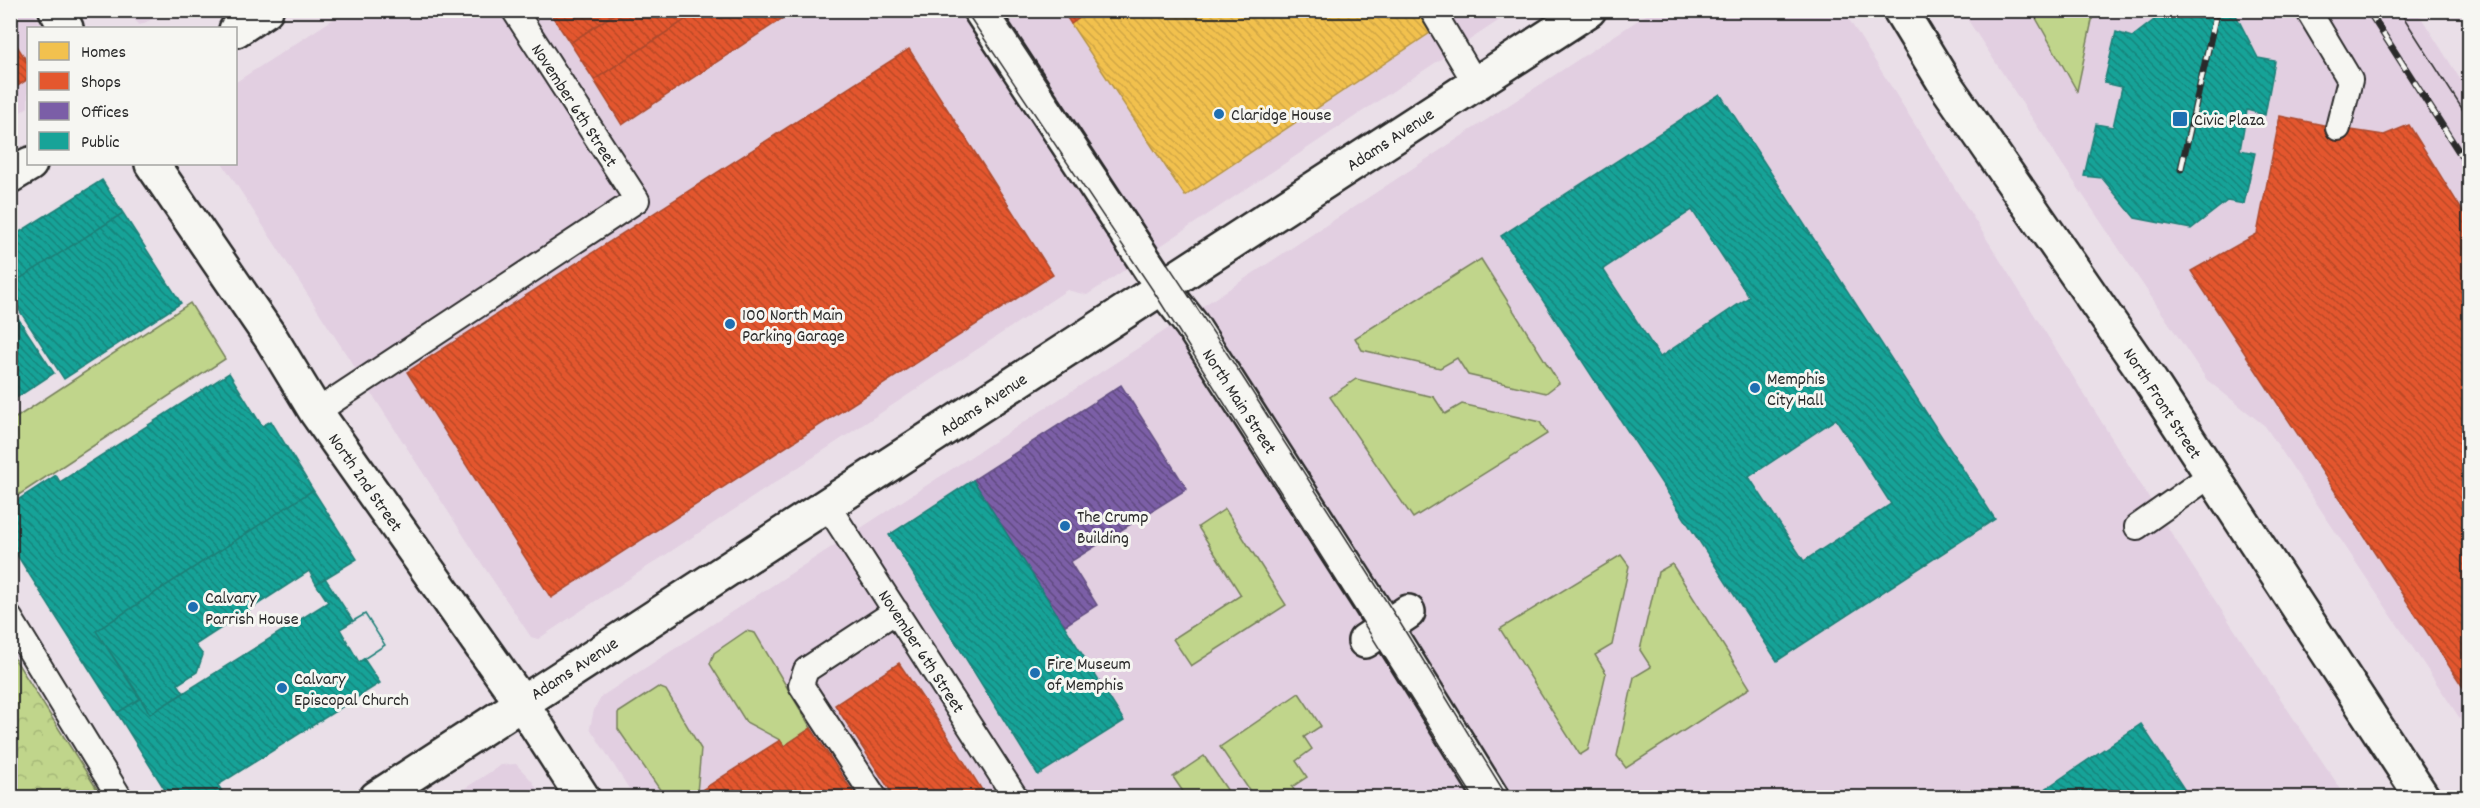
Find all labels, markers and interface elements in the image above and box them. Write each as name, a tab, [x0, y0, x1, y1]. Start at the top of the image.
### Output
legend	[27, 27, 237, 165]
street label: November 6th Street	[524, 40, 622, 173]
text: Homes	[81, 41, 126, 66]
text: Shops	[81, 71, 121, 96]
text: Offices	[81, 101, 129, 126]
street label: Adams Avenue	[1343, 103, 1440, 179]
place label: Claridge House	[1231, 104, 1332, 129]
marker: Claridge House	[1212, 107, 1226, 121]
place label: Civic Plaza	[2194, 109, 2265, 134]
marker: Civic Plaza	[2171, 110, 2189, 128]
text: Public	[81, 131, 120, 156]
place label: 100 North Main Parking Garage	[742, 304, 845, 350]
marker: 100 North Main Parking Garage	[723, 317, 737, 331]
street label: North Front Street	[2116, 344, 2206, 465]
street label: North Main Street	[1194, 345, 1282, 460]
street label: Adams Avenue	[936, 368, 1033, 444]
place label: Memphis City Hall	[1767, 368, 1825, 414]
marker: Memphis City Hall	[1748, 381, 1762, 395]
street label: North 2nd Street	[321, 429, 407, 538]
place label: The Crump Building	[1077, 506, 1148, 552]
marker: The Crump Building	[1058, 519, 1072, 533]
street label: November 6th Street	[871, 586, 969, 719]
place label: Calvary Parrish House	[205, 587, 299, 633]
marker: Calvary Parrish House	[186, 600, 200, 614]
street label: Adams Avenue	[527, 632, 624, 708]
place label: Fire Museum of Memphis	[1047, 653, 1131, 699]
marker: Fire Museum of Memphis	[1028, 666, 1042, 680]
place label: Calvary Episcopal Church	[294, 668, 409, 714]
marker: Calvary Episcopal Church	[275, 681, 289, 695]

